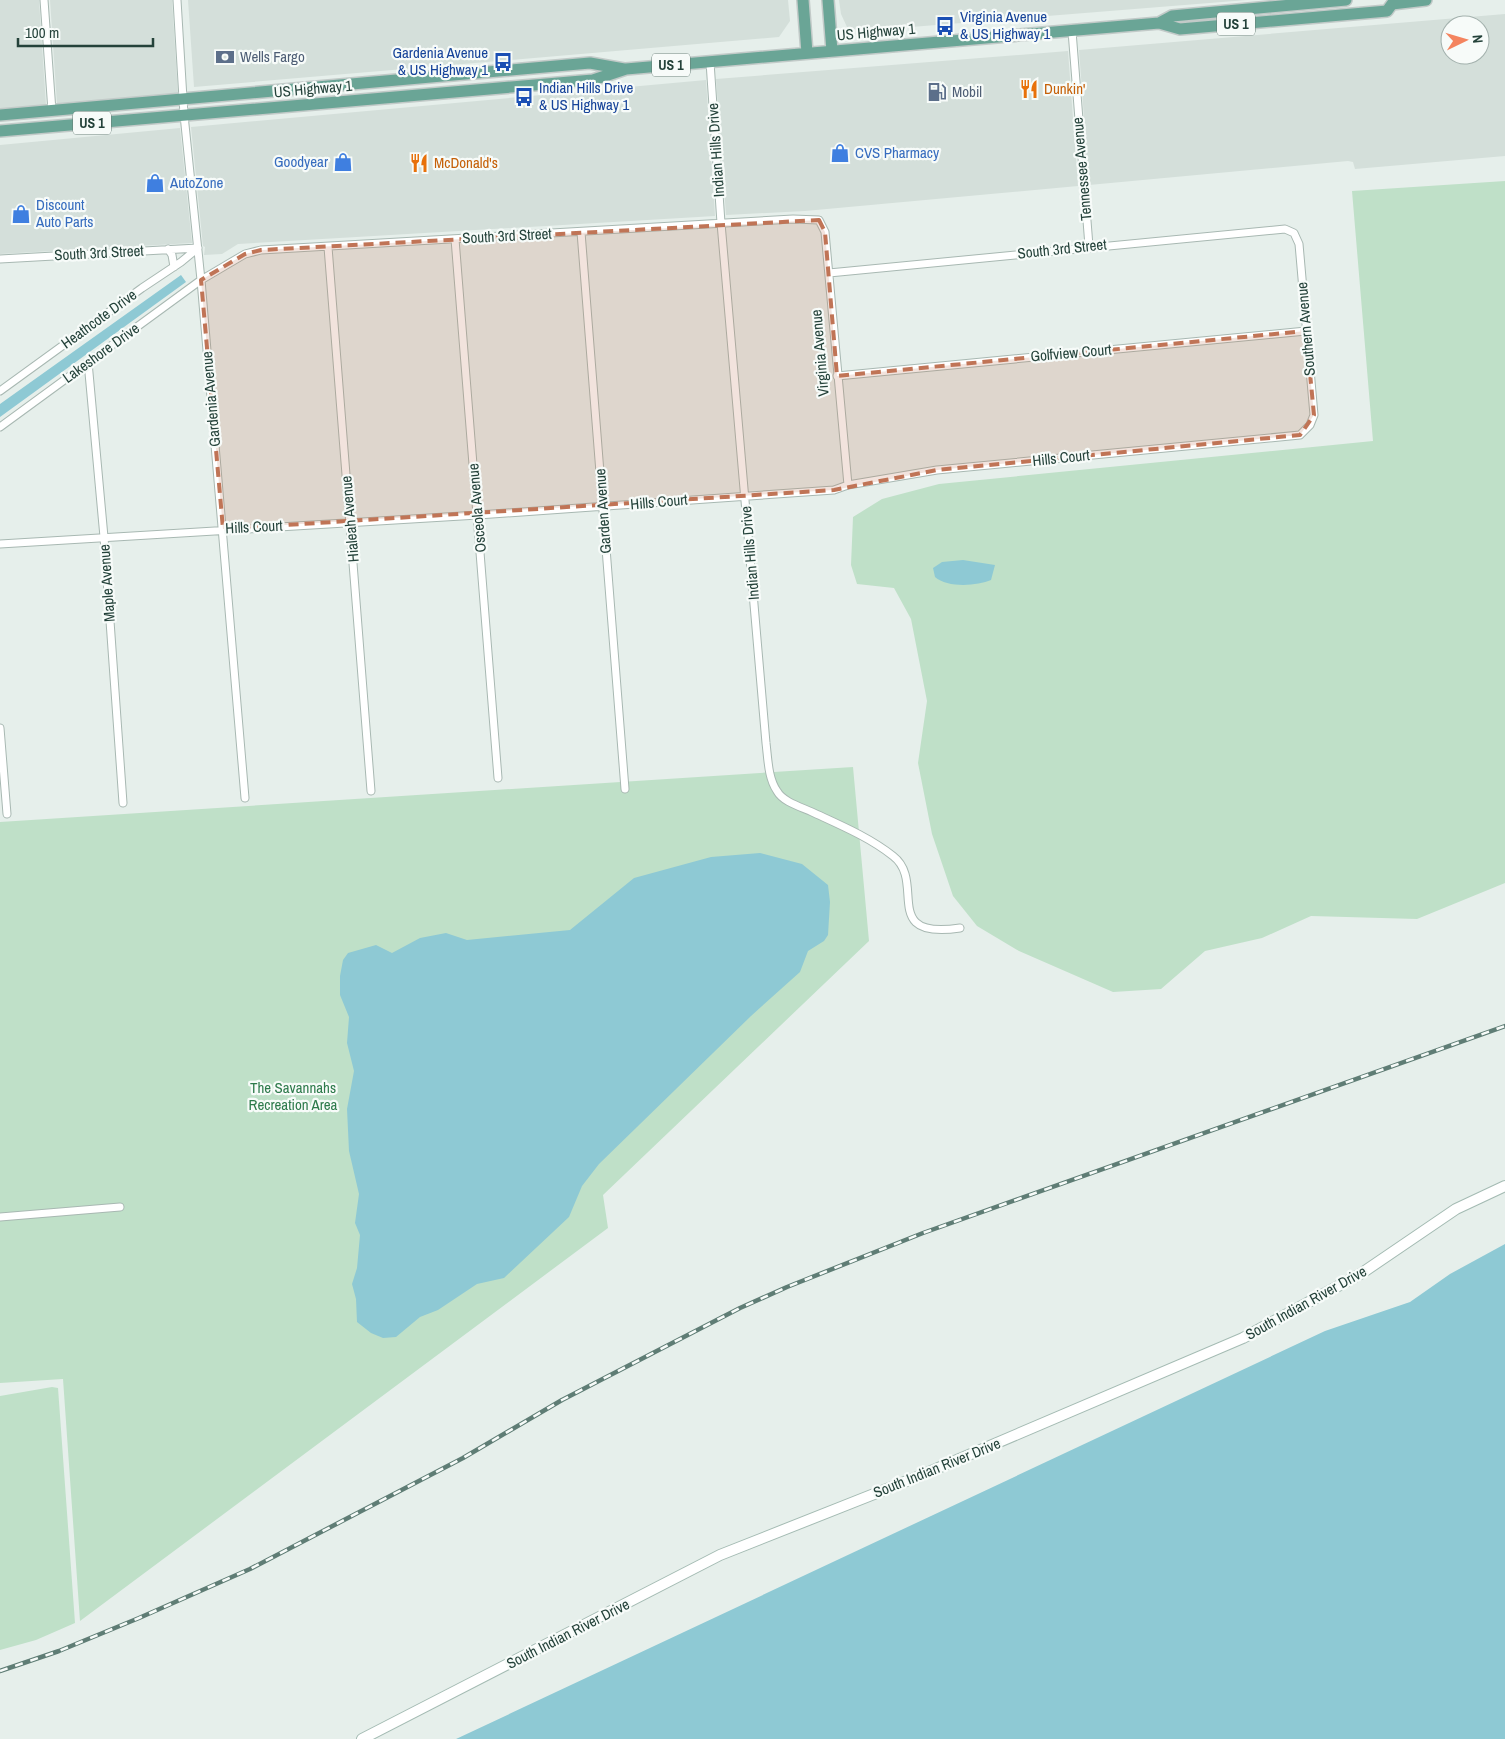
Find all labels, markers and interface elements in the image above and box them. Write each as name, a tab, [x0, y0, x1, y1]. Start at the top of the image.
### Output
place label: Virginia Avenue & US Highway 1	[960, 6, 1050, 44]
road number: US 1	[1217, 12, 1255, 36]
scale bar	[18, 15, 152, 47]
bus stop icon: Virginia Avenue & US Highway 1	[934, 15, 956, 37]
north arrow	[1440, 15, 1490, 65]
street label: US Highway 1	[836, 18, 916, 45]
text: 100 m	[25, 22, 59, 43]
text: N	[1469, 34, 1487, 44]
place label: Gardenia Avenue & US Highway 1	[392, 42, 488, 80]
bank icon: Wells Fargo	[214, 46, 236, 68]
place label: Wells Fargo	[240, 46, 305, 67]
bus stop icon: Gardenia Avenue & US Highway 1	[492, 51, 514, 73]
road number: US 1	[652, 54, 690, 76]
street label: US Highway 1	[273, 75, 353, 102]
place label: Indian Hills Drive & US Highway 1	[539, 77, 633, 115]
restaurant icon: Dunkin'	[1018, 78, 1040, 100]
place label: Dunkin'	[1044, 78, 1085, 99]
fuel station icon: Mobil	[926, 81, 948, 103]
place label: Mobil	[952, 81, 982, 102]
bus stop icon: Indian Hills Drive & US Highway 1	[513, 86, 535, 108]
street label: Indian Hills Drive	[702, 102, 729, 198]
road number: US 1	[73, 112, 111, 134]
street label: Tennessee Avenue	[1067, 116, 1096, 222]
shop icon: CVS Pharmacy	[829, 142, 851, 164]
place label: CVS Pharmacy	[855, 142, 940, 163]
place label: Goodyear	[274, 151, 328, 172]
shop icon: Goodyear	[332, 151, 354, 173]
restaurant icon: McDonald's	[408, 152, 430, 174]
place label: McDonald's	[434, 152, 498, 173]
shop icon: AutoZone	[144, 172, 166, 194]
place label: AutoZone	[169, 172, 224, 193]
place label: Discount Auto Parts	[35, 194, 93, 232]
shop icon: Discount Auto Parts	[10, 203, 32, 225]
street label: South 3rd Street	[462, 223, 553, 248]
street label: South 3rd Street	[1016, 233, 1108, 264]
street label: South 3rd Street	[54, 240, 145, 265]
street label: Southern Avenue	[1291, 281, 1320, 377]
street label: Heathcote Drive	[57, 284, 141, 353]
street label: Virginia Avenue	[805, 309, 834, 397]
street label: Lakeshore Drive	[58, 317, 144, 388]
street label: Golfview Court	[1030, 338, 1113, 367]
street label: Gardenia Avenue	[196, 350, 225, 448]
street label: Hills Court	[1031, 444, 1091, 471]
street label: Osceola Avenue	[462, 462, 491, 553]
street label: Garden Avenue	[589, 468, 616, 554]
street label: Hialeah Avenue	[335, 475, 364, 563]
street label: Hills Court	[629, 488, 689, 514]
street label: Indian Hills Drive	[735, 505, 764, 601]
street label: Hills Court	[225, 514, 284, 538]
street label: Maple Avenue	[93, 543, 120, 623]
park label: The Savannahs Recreation Area	[249, 1077, 338, 1115]
street label: South Indian River Drive	[1241, 1260, 1370, 1345]
street label: South Indian River Drive	[870, 1432, 1004, 1503]
street label: South Indian River Drive	[503, 1593, 633, 1674]

